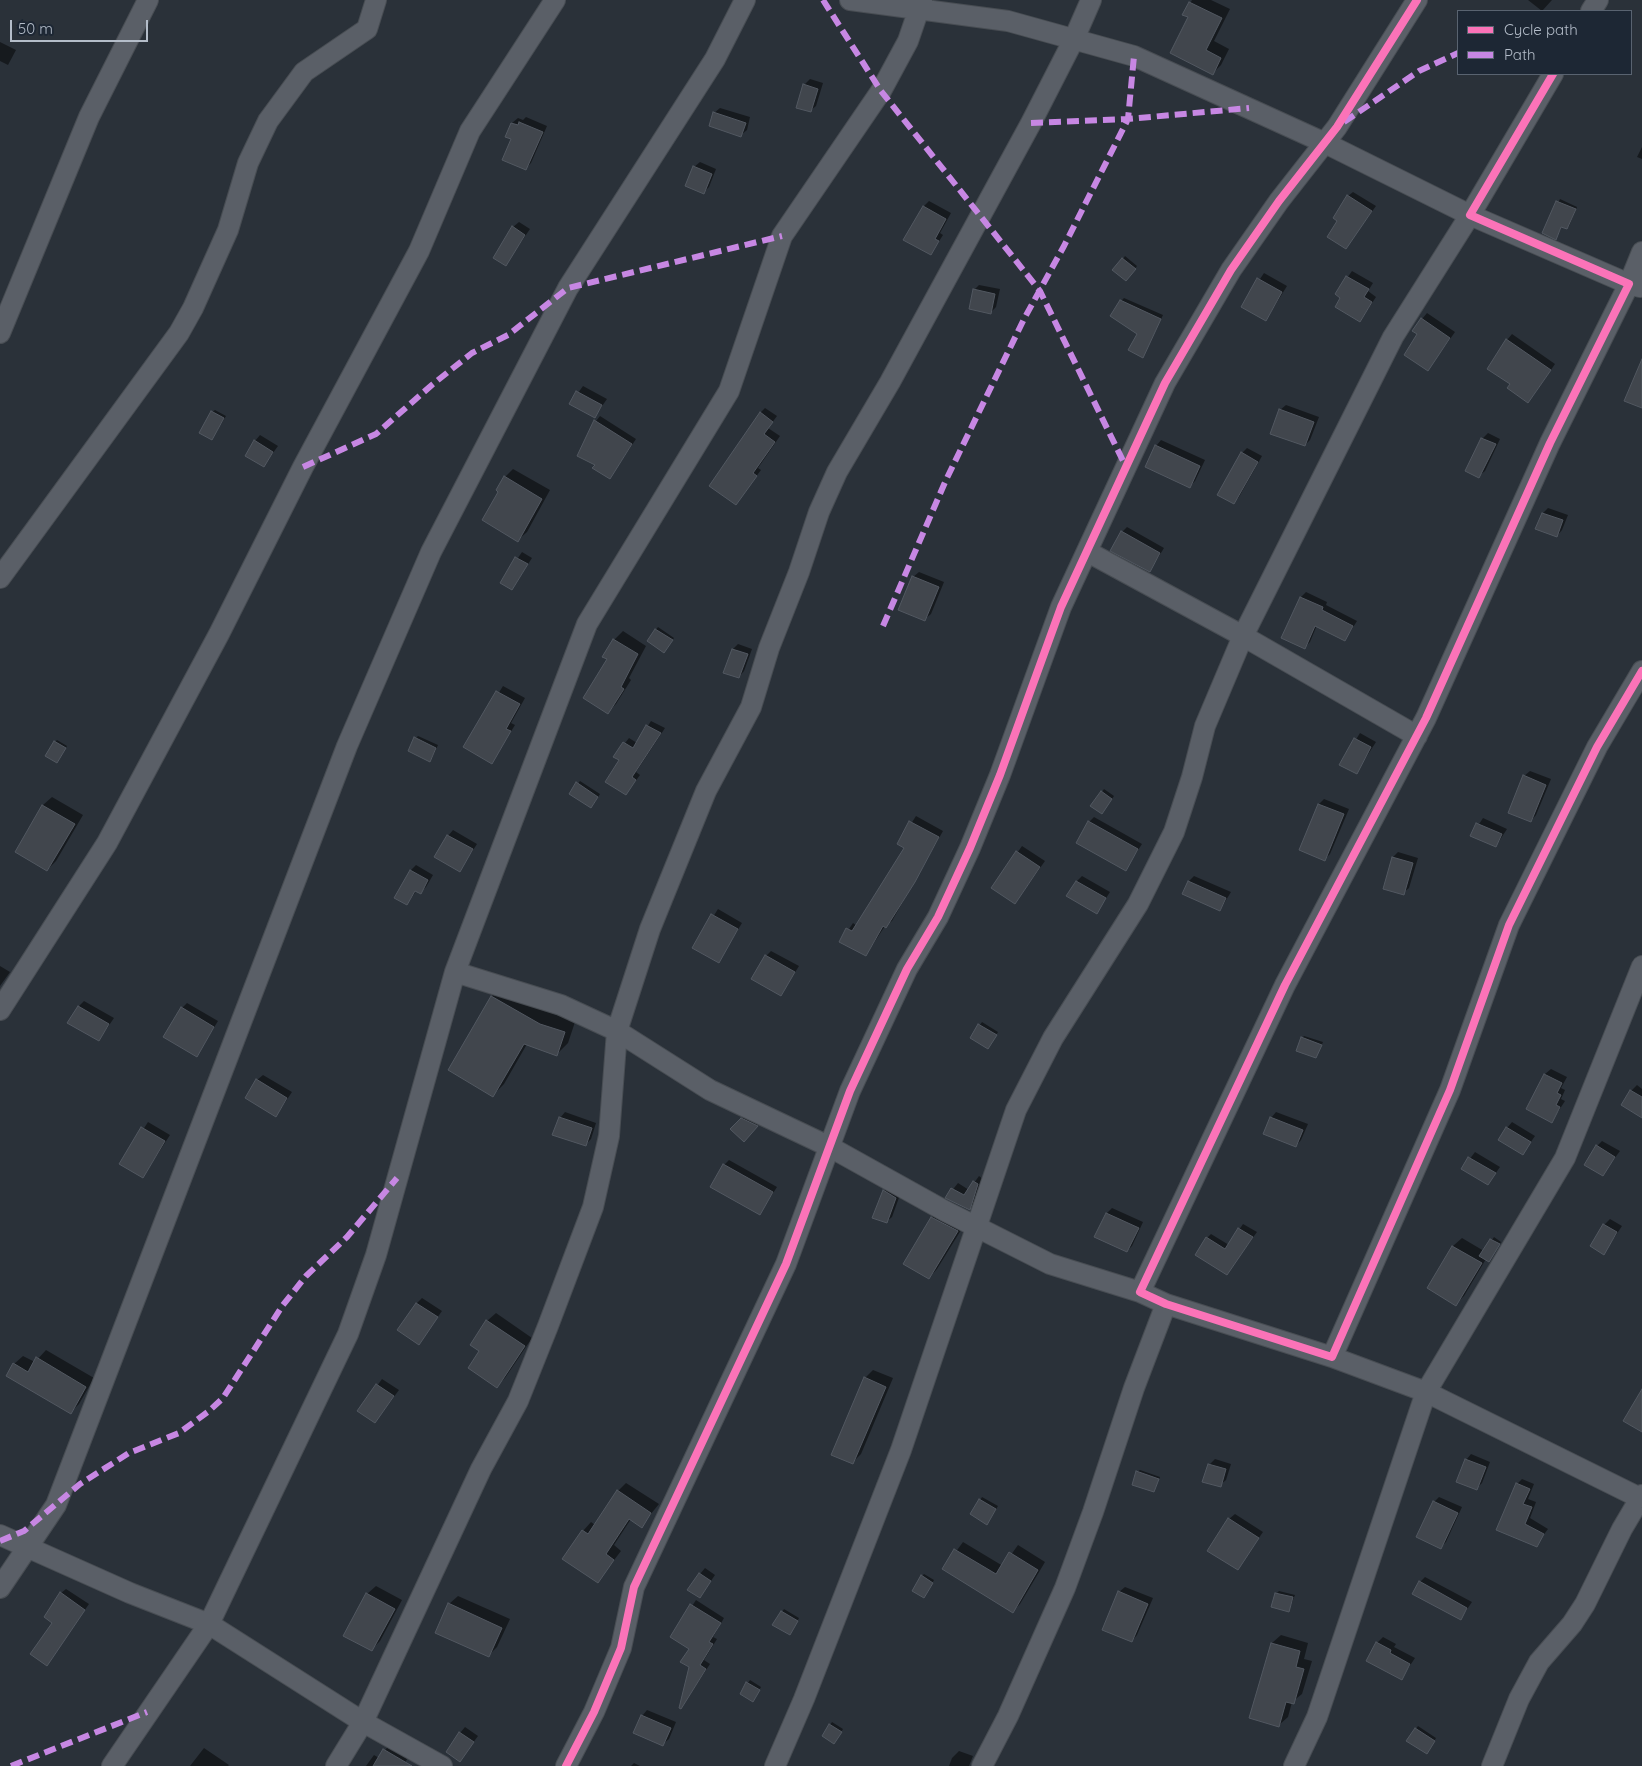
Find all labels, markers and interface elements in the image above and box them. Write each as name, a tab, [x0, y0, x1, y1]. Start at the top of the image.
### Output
scale bar	[12, 10, 150, 42]
legend	[1457, 10, 1632, 75]
text: 50 m	[18, 19, 53, 38]
text: Cycle path	[1504, 20, 1578, 39]
text: Path	[1504, 45, 1536, 64]

